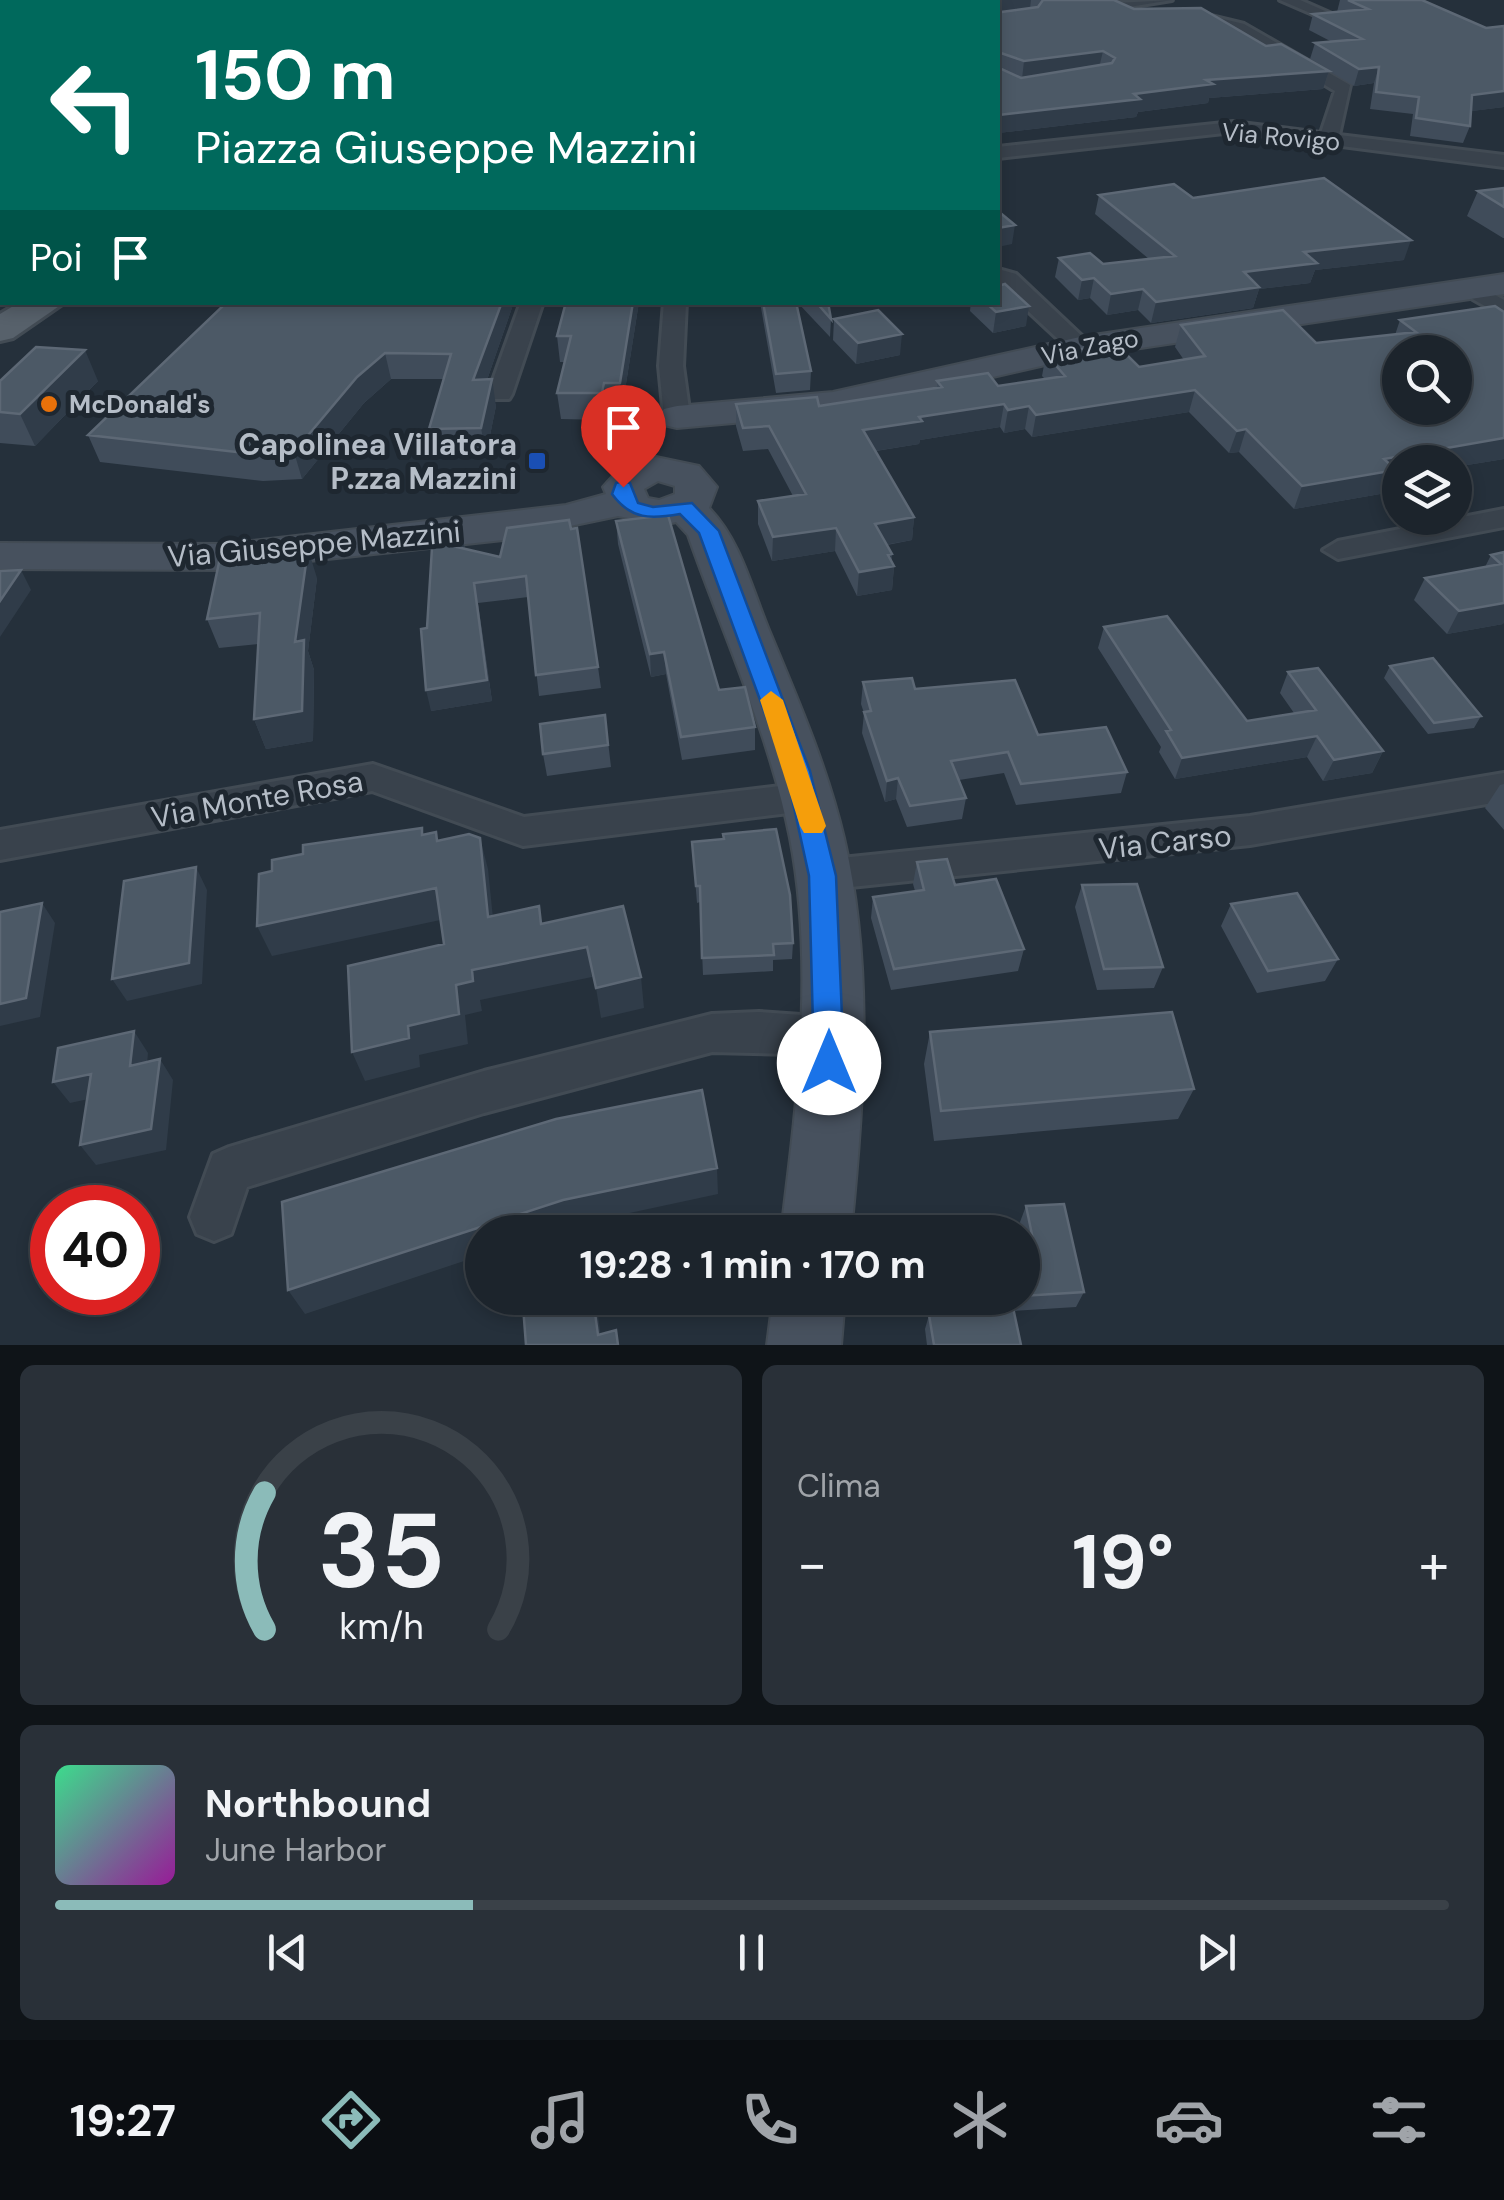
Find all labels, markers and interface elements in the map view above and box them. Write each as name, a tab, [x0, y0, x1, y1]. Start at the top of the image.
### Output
text: 150 m	[195, 30, 396, 121]
icon: left	[30, 40, 160, 170]
street label: Via Rovigo	[1220, 115, 1342, 159]
text: Piazza Giuseppe Mazzini	[195, 118, 698, 177]
icon: arrive	[103, 230, 158, 285]
text: Poi	[30, 233, 83, 283]
street label: Via Zago	[1039, 321, 1141, 373]
map controls	[1382, 335, 1472, 535]
button: search	[1382, 335, 1472, 425]
pin	[581, 385, 666, 488]
place label: McDonald's	[69, 388, 211, 421]
marker: McDonald's	[38, 393, 60, 415]
icon: arrive	[596, 400, 651, 455]
place label: Capolinea Villatora P.zza Mazzini	[238, 425, 517, 498]
button: layers	[1382, 445, 1472, 535]
marker: Capolinea Villatora P.zza Mazzini	[526, 450, 548, 472]
street label: Via Giuseppe Mazzini	[166, 512, 462, 576]
street label: Via Monte Rosa	[148, 761, 366, 837]
street label: Via Carso	[1097, 816, 1233, 868]
position arrow	[777, 1011, 881, 1115]
speed limit sign: 40	[30, 1185, 160, 1315]
text: 19:28 · 1 min · 170 m	[579, 1240, 926, 1290]
text: Clima	[797, 1465, 881, 1507]
text: 35	[317, 1484, 445, 1619]
text: 19°	[1072, 1514, 1174, 1611]
text: −	[797, 1528, 827, 1600]
text: +	[1419, 1528, 1449, 1600]
text: km/h	[339, 1604, 423, 1650]
text: Northbound	[205, 1779, 431, 1829]
text: June Harbor	[205, 1829, 386, 1871]
icon: previous	[260, 1925, 315, 1980]
icon: pause	[724, 1925, 779, 1980]
icon: next	[1189, 1925, 1244, 1980]
icon: directions	[316, 2085, 386, 2155]
icon: music	[525, 2085, 595, 2155]
icon: phone	[735, 2085, 805, 2155]
icon: climate	[945, 2085, 1015, 2155]
icon: car	[1154, 2085, 1224, 2155]
icon: filters	[1364, 2085, 1434, 2155]
text: 19:27	[70, 2091, 176, 2150]

